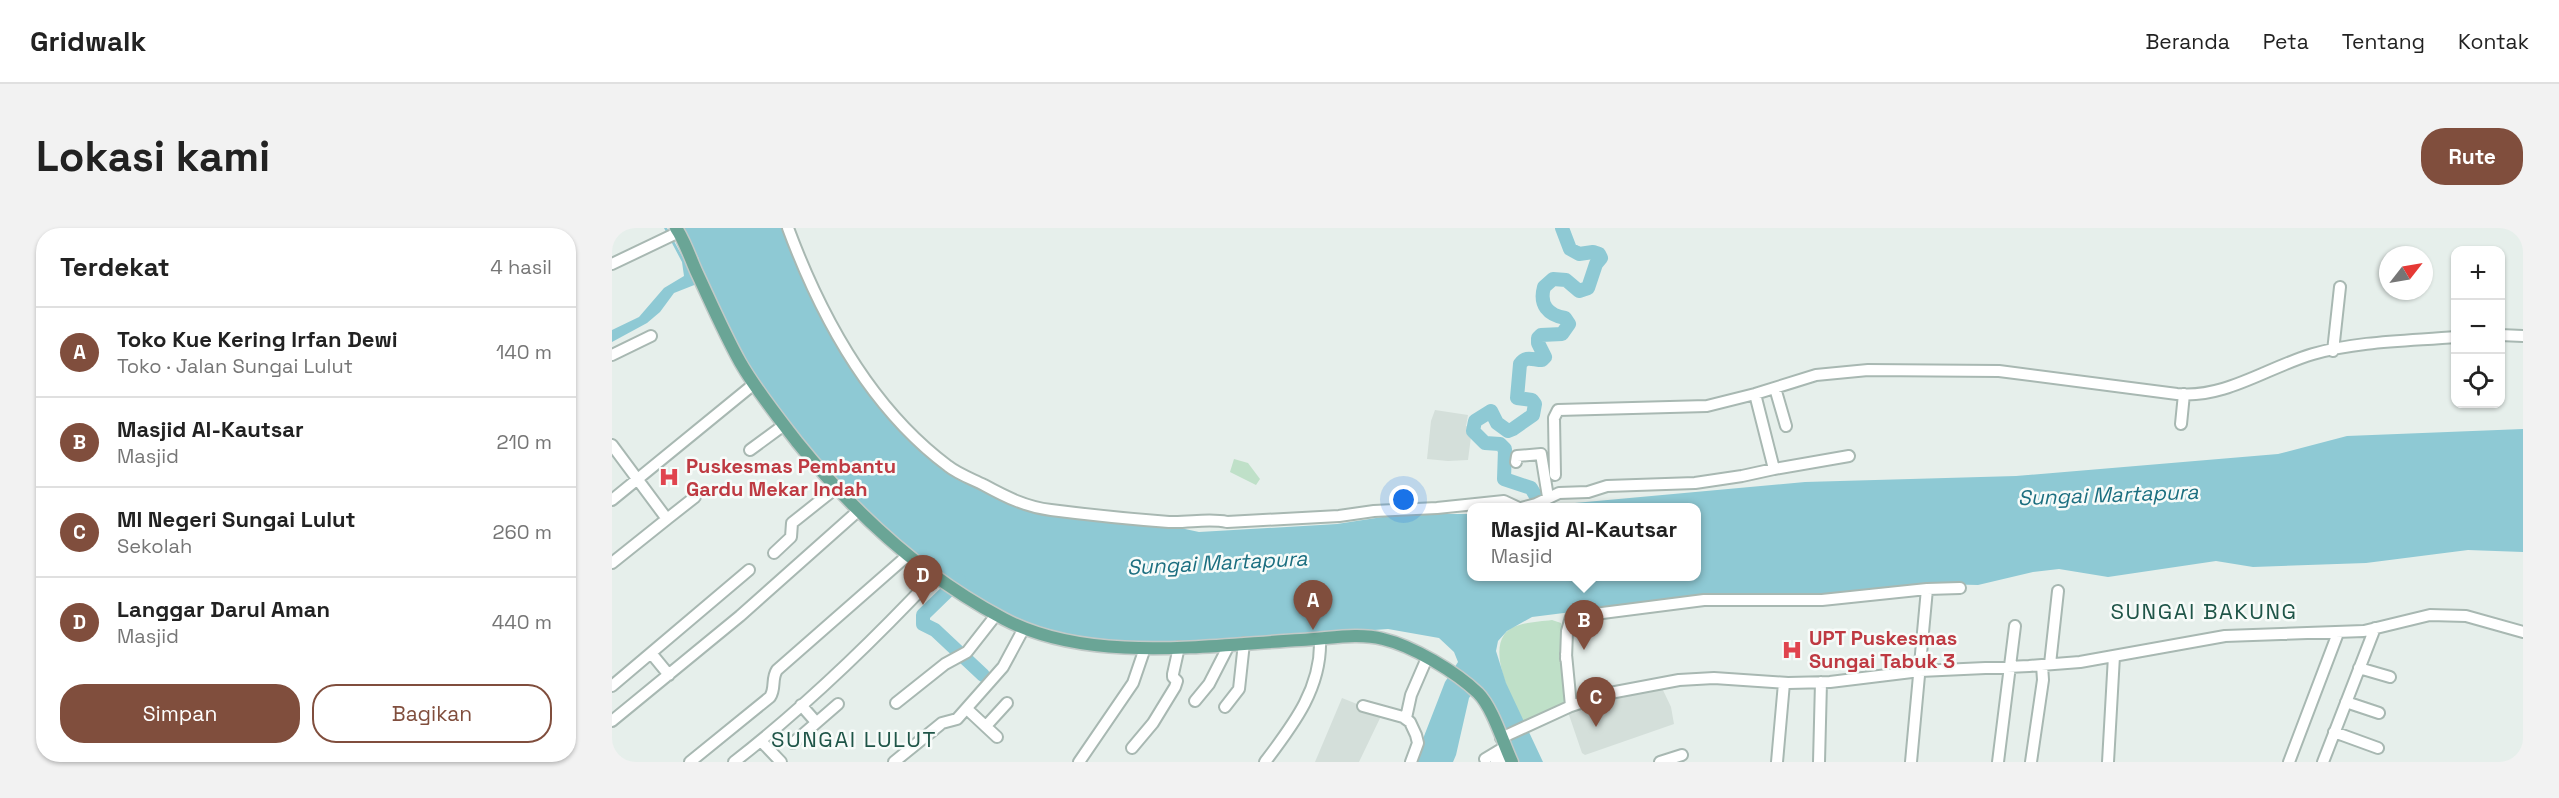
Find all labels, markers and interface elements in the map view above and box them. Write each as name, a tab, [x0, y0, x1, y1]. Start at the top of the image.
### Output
text: Gridwalk	[30, 23, 146, 59]
text: Beranda	[2145, 28, 2230, 55]
text: Peta	[2263, 28, 2309, 55]
text: Tentang	[2342, 28, 2425, 55]
text: Kontak	[2458, 28, 2529, 55]
button: Rute	[2421, 128, 2523, 185]
text: Lokasi kami	[36, 130, 270, 183]
north arrow	[2379, 246, 2433, 300]
map controls	[2451, 246, 2505, 408]
button: +	[2451, 246, 2505, 300]
text: Terdekat	[60, 250, 170, 284]
text: 4 hasil	[490, 254, 552, 280]
button: −	[2451, 300, 2505, 354]
text: Toko Kue Kering Irfan Dewi	[117, 325, 398, 353]
text: A	[73, 339, 86, 365]
text: 140 m	[496, 339, 552, 365]
text: Toko · Jalan Sungai Lulut	[117, 353, 353, 379]
button: locate	[2451, 354, 2505, 408]
text: Masjid Al-Kautsar	[117, 415, 304, 443]
text: B	[73, 429, 86, 455]
text: 210 m	[496, 429, 552, 455]
text: Masjid	[117, 443, 179, 469]
place label: Puskesmas Pembantu Gardu Mekar Indah	[686, 453, 896, 502]
hospital icon: Puskesmas Pembantu Gardu Mekar Indah	[657, 465, 681, 489]
water label: Sungai Martapura	[2017, 478, 2200, 511]
your location	[1389, 485, 1418, 514]
popup	[1467, 503, 1701, 581]
text: MI Negeri Sungai Lulut	[117, 505, 356, 533]
text: Masjid Al-Kautsar	[1491, 515, 1677, 543]
text: C	[73, 519, 86, 545]
text: 260 m	[493, 519, 552, 545]
text: Sekolah	[117, 533, 192, 559]
text: Masjid	[1491, 543, 1553, 569]
water label: Sungai Martapura	[1126, 544, 1309, 581]
pin: D	[904, 556, 942, 605]
pin: A	[1294, 580, 1332, 630]
text: Langgar Darul Aman	[117, 595, 330, 623]
district label: SUNGAI BAKUNG	[2110, 597, 2298, 625]
pin: B	[1564, 600, 1604, 650]
text: D	[73, 609, 86, 635]
text: 440 m	[492, 609, 552, 635]
text: Masjid	[117, 623, 179, 649]
place label: UPT Puskesmas Sungai Tabuk 3	[1809, 625, 1957, 674]
hospital icon: UPT Puskesmas Sungai Tabuk 3	[1780, 638, 1804, 662]
pin: C	[1576, 678, 1616, 727]
button: Simpan	[60, 684, 300, 743]
button: Bagikan	[312, 684, 552, 743]
district label: SUNGAI LULUT	[771, 725, 937, 753]

